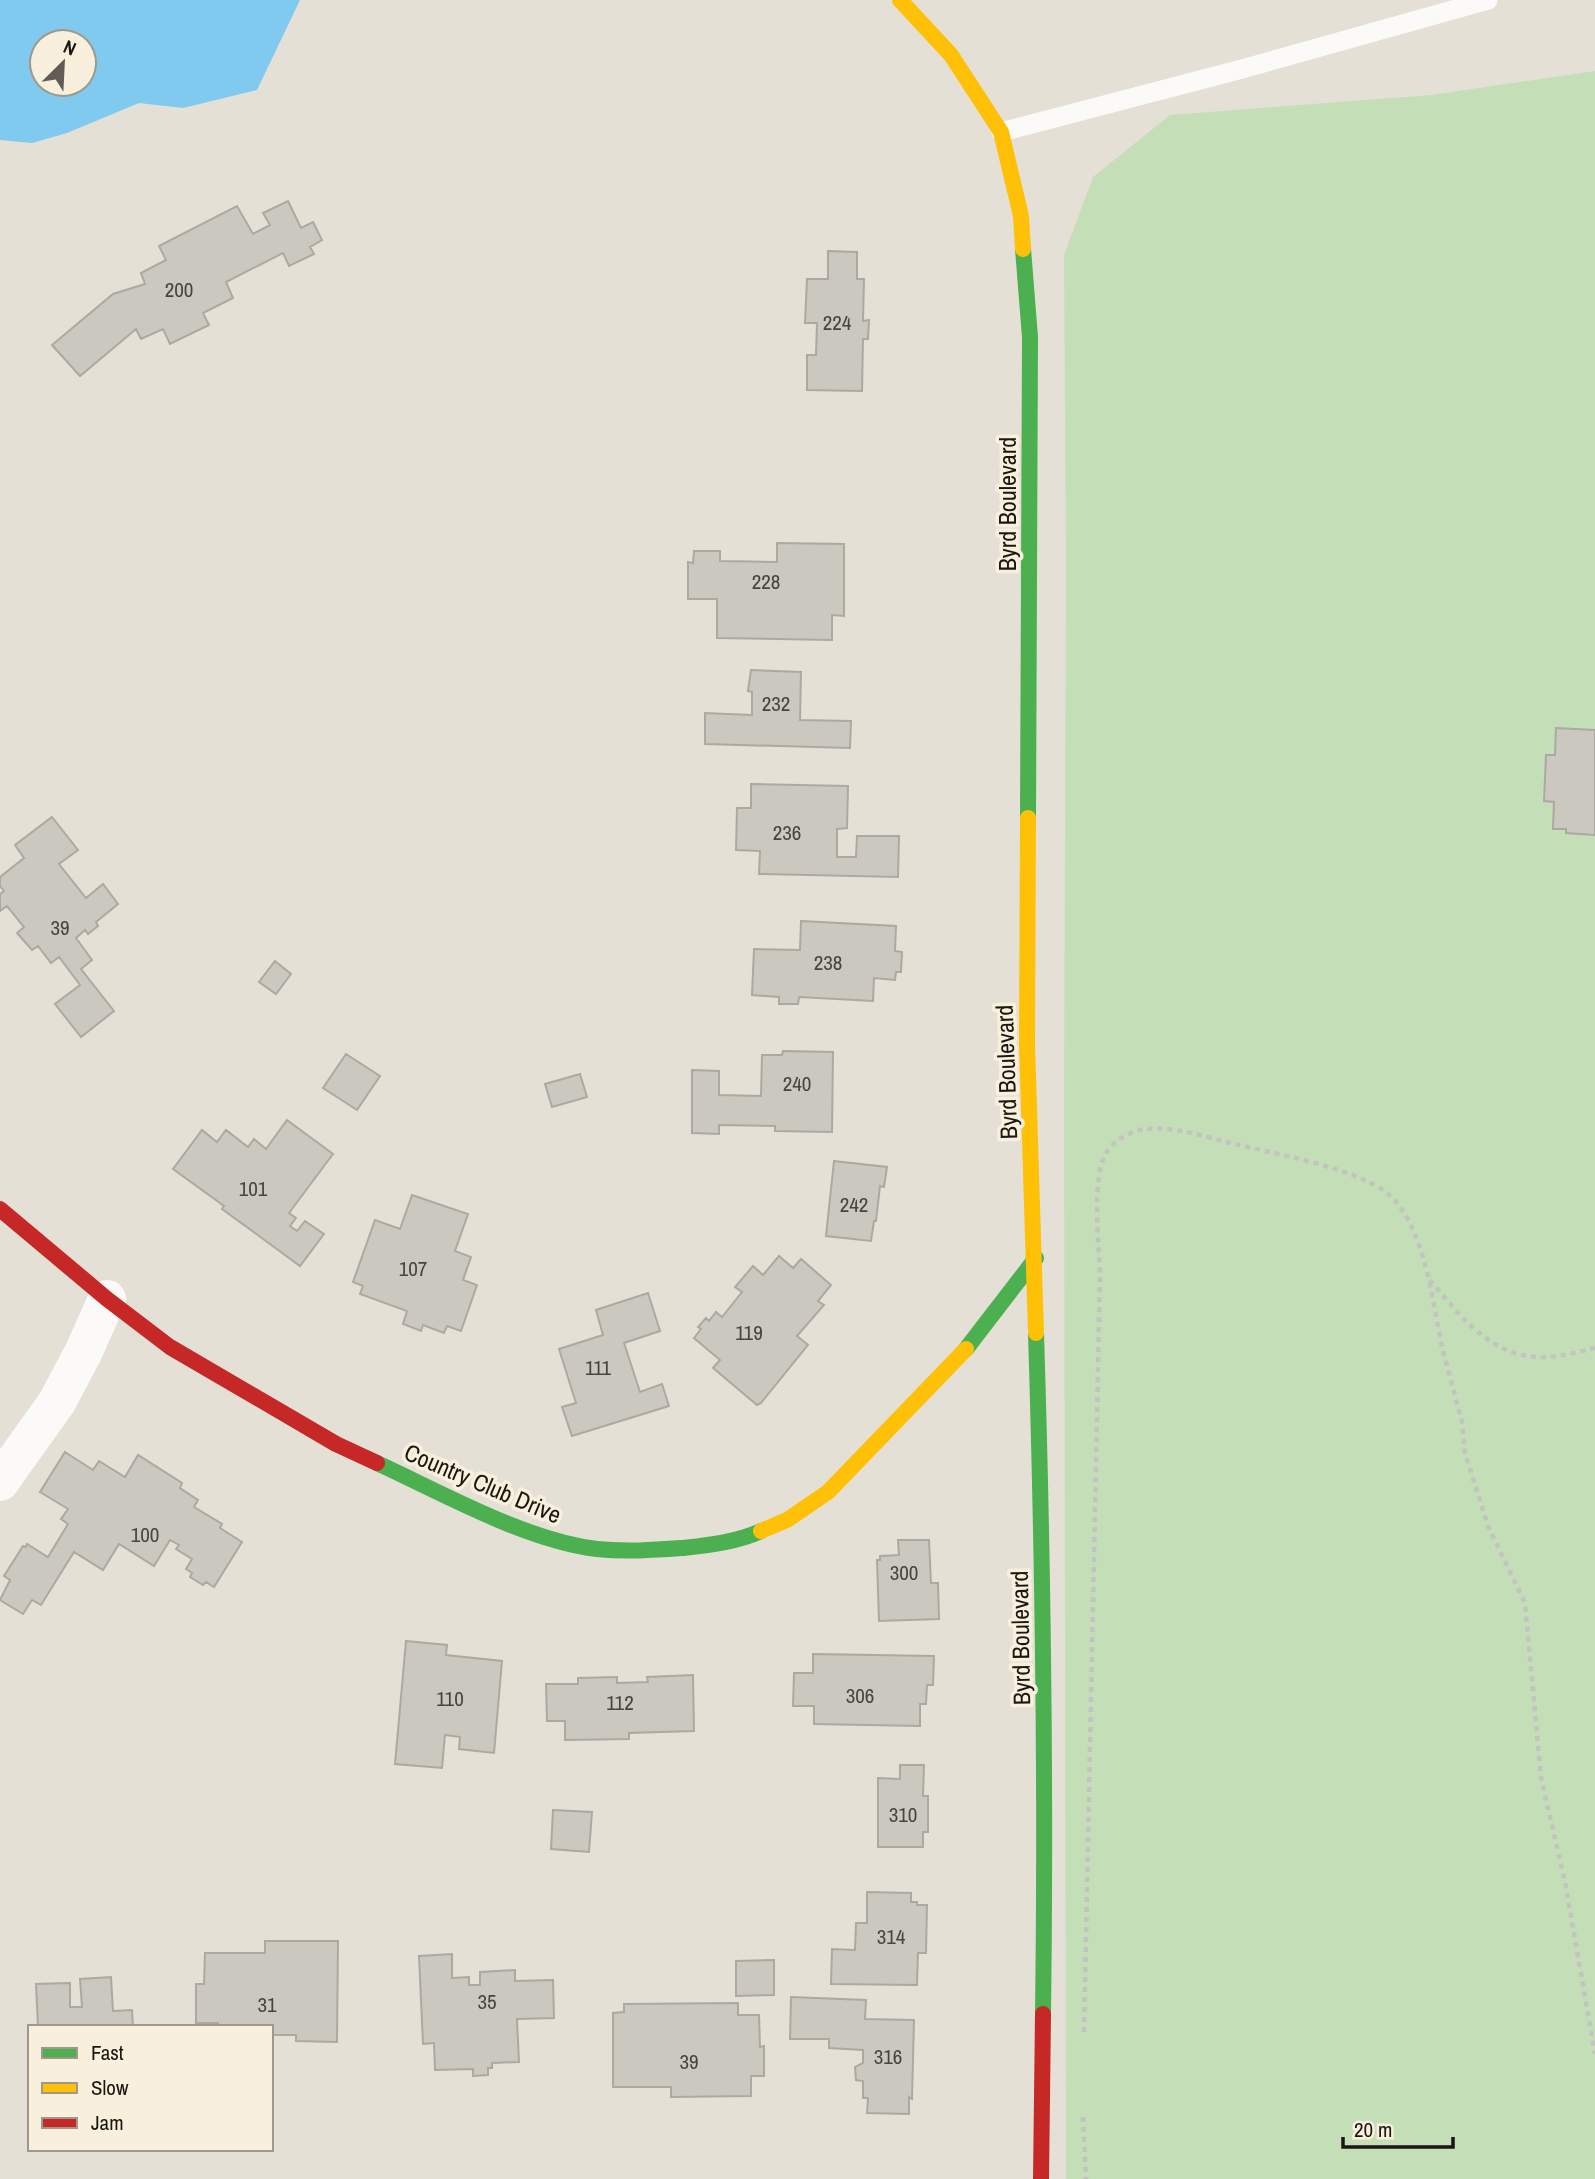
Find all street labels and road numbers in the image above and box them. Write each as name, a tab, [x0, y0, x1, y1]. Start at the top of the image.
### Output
street label: Byrd Boulevard	[991, 437, 1023, 571]
street label: Byrd Boulevard	[988, 1004, 1024, 1140]
street label: Country Club Drive	[400, 1436, 566, 1530]
street label: Byrd Boulevard	[1003, 1570, 1037, 1706]

